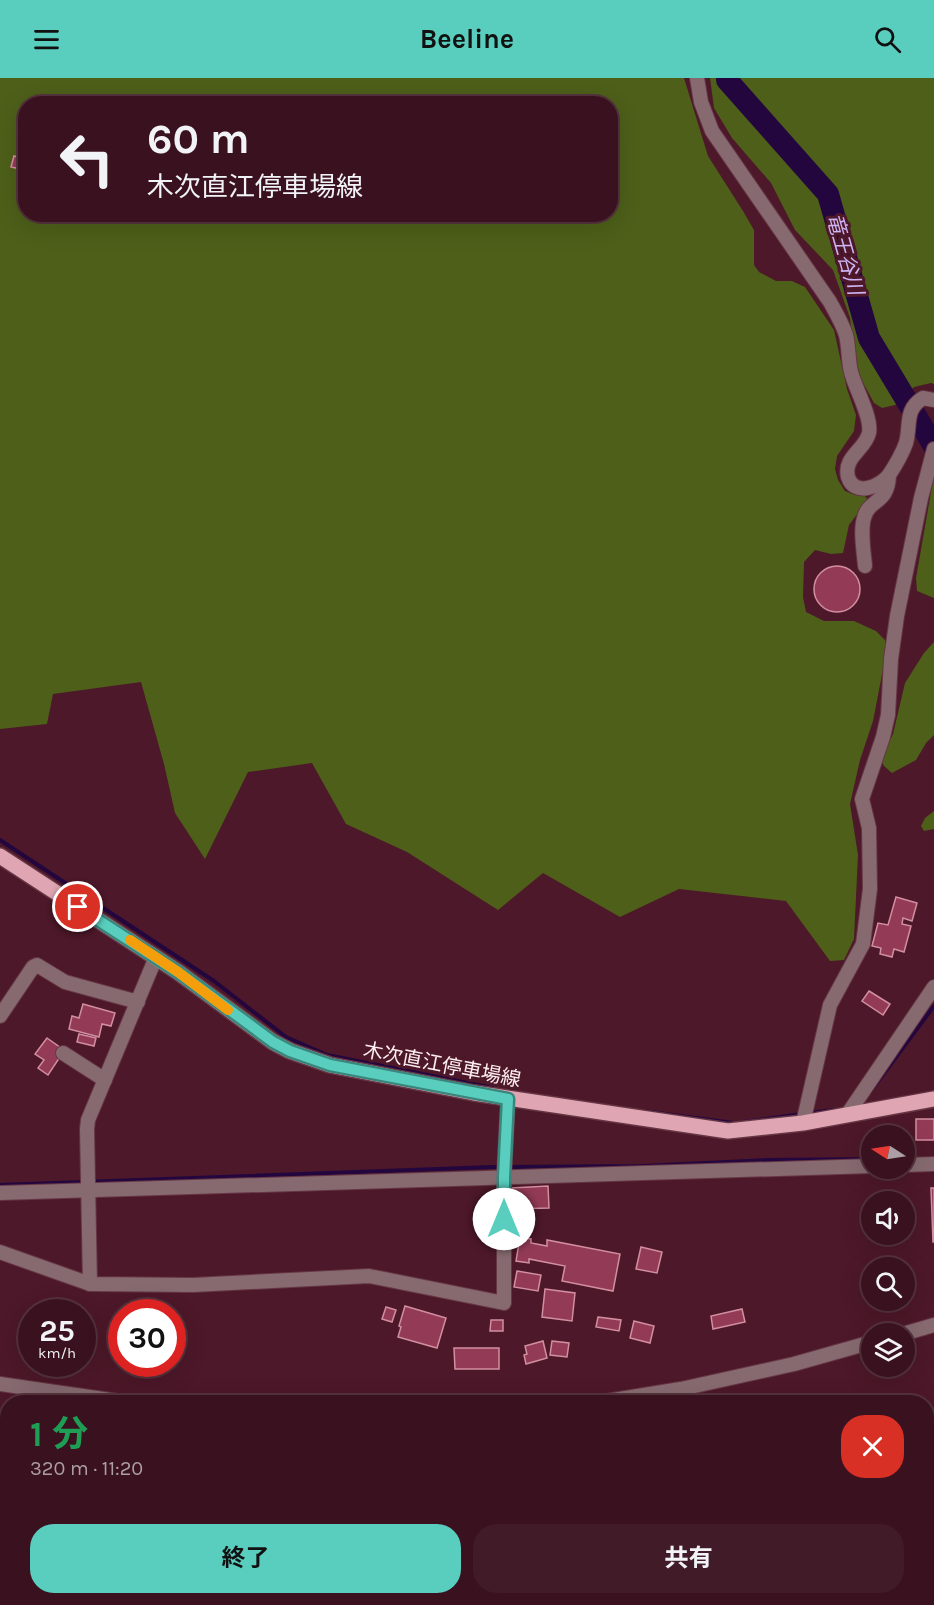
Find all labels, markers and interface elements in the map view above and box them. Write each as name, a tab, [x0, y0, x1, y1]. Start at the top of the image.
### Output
icon: menu	[30, 23, 63, 56]
text: Beeline	[420, 23, 514, 55]
icon: search	[871, 23, 904, 56]
text: 60 m	[147, 114, 250, 164]
icon: left	[48, 120, 126, 198]
text: 木次直江停車場線	[147, 171, 363, 203]
water label: 竜王谷川	[822, 210, 869, 300]
pin	[52, 881, 103, 932]
icon: arrive	[61, 890, 94, 923]
street label: 木次直江停車場線	[361, 1038, 523, 1092]
north arrow	[861, 1125, 915, 1179]
map controls	[861, 1125, 915, 1377]
position arrow	[472, 1187, 536, 1251]
button: sound	[861, 1191, 915, 1245]
button: search	[861, 1257, 915, 1311]
speed limit sign: 30	[108, 1299, 186, 1377]
text: 25	[39, 1313, 75, 1349]
button: layers	[861, 1323, 915, 1377]
text: km/h	[38, 1344, 76, 1362]
text: 1 分	[30, 1413, 88, 1455]
button: close	[841, 1415, 904, 1478]
text: 320 m · 11:20	[30, 1457, 143, 1480]
button: 終了	[30, 1524, 461, 1593]
button: 共有	[473, 1524, 904, 1593]

